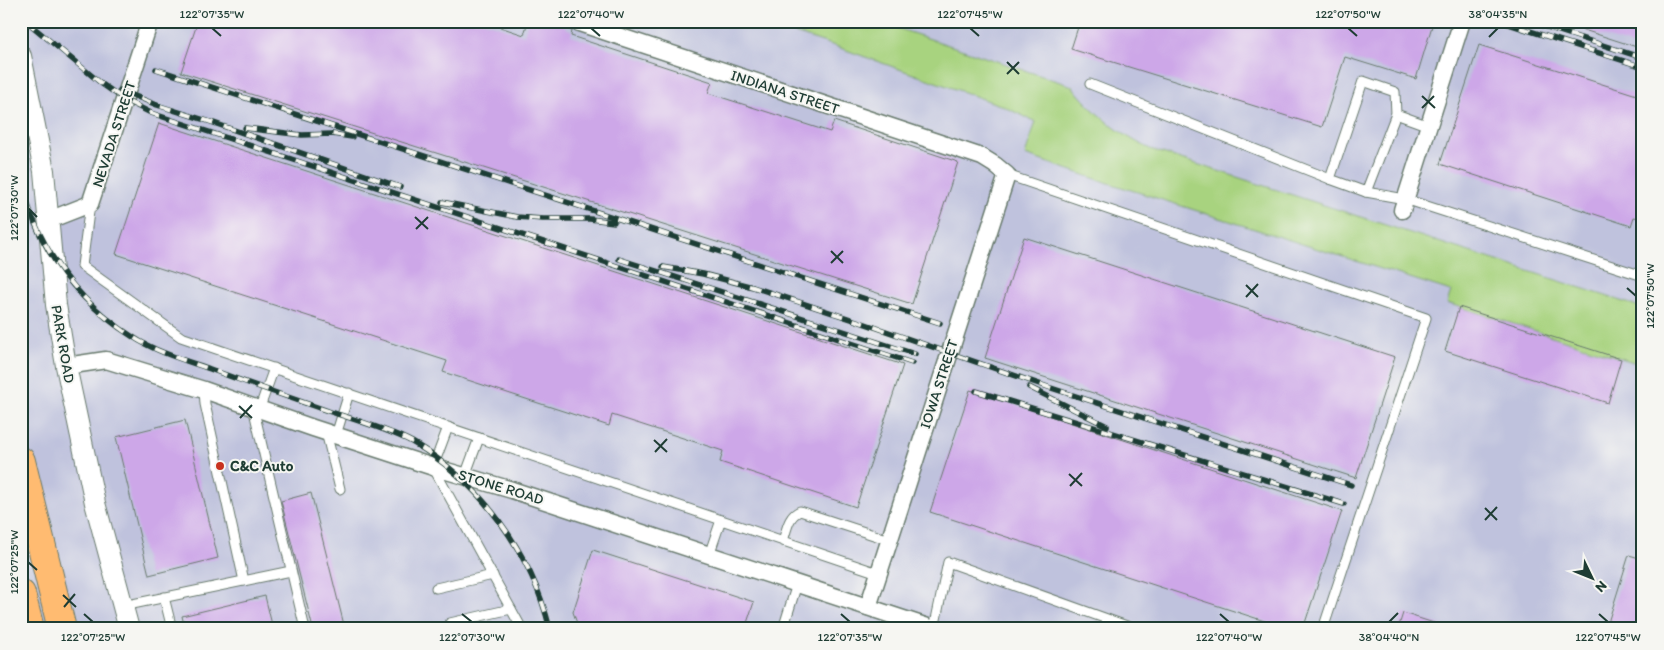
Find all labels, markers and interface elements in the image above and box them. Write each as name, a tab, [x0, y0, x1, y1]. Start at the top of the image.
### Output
text: 122°07'35"W	[180, 7, 244, 21]
text: 122°07'40"W	[558, 7, 624, 21]
text: 122°07'45"W	[937, 7, 1003, 21]
text: 122°07'50"W	[1315, 7, 1381, 21]
text: 38°04'35"N	[1469, 7, 1527, 21]
street label: INDIANA STREET	[728, 66, 842, 118]
street label: NEVADA STREET	[88, 78, 140, 190]
text: 122°07'30"W	[7, 175, 21, 241]
text: 122°07'50"W	[1643, 263, 1657, 329]
street label: PARK ROAD	[47, 304, 79, 384]
street label: IOWA STREET	[916, 336, 962, 431]
place label: C&C Auto	[230, 457, 294, 475]
marker: C&C Auto	[214, 460, 226, 472]
street label: STONE ROAD	[456, 465, 546, 509]
text: 122°07'25"W	[7, 530, 21, 594]
north arrow	[1566, 552, 1616, 602]
text: N	[1592, 577, 1611, 596]
text: 122°07'25"W	[61, 630, 125, 644]
text: 122°07'30"W	[439, 630, 505, 644]
text: 122°07'35"W	[818, 630, 882, 644]
text: 122°07'40"W	[1196, 630, 1262, 644]
text: 38°04'40"N	[1359, 630, 1419, 644]
text: 122°07'45"W	[1575, 630, 1641, 644]

